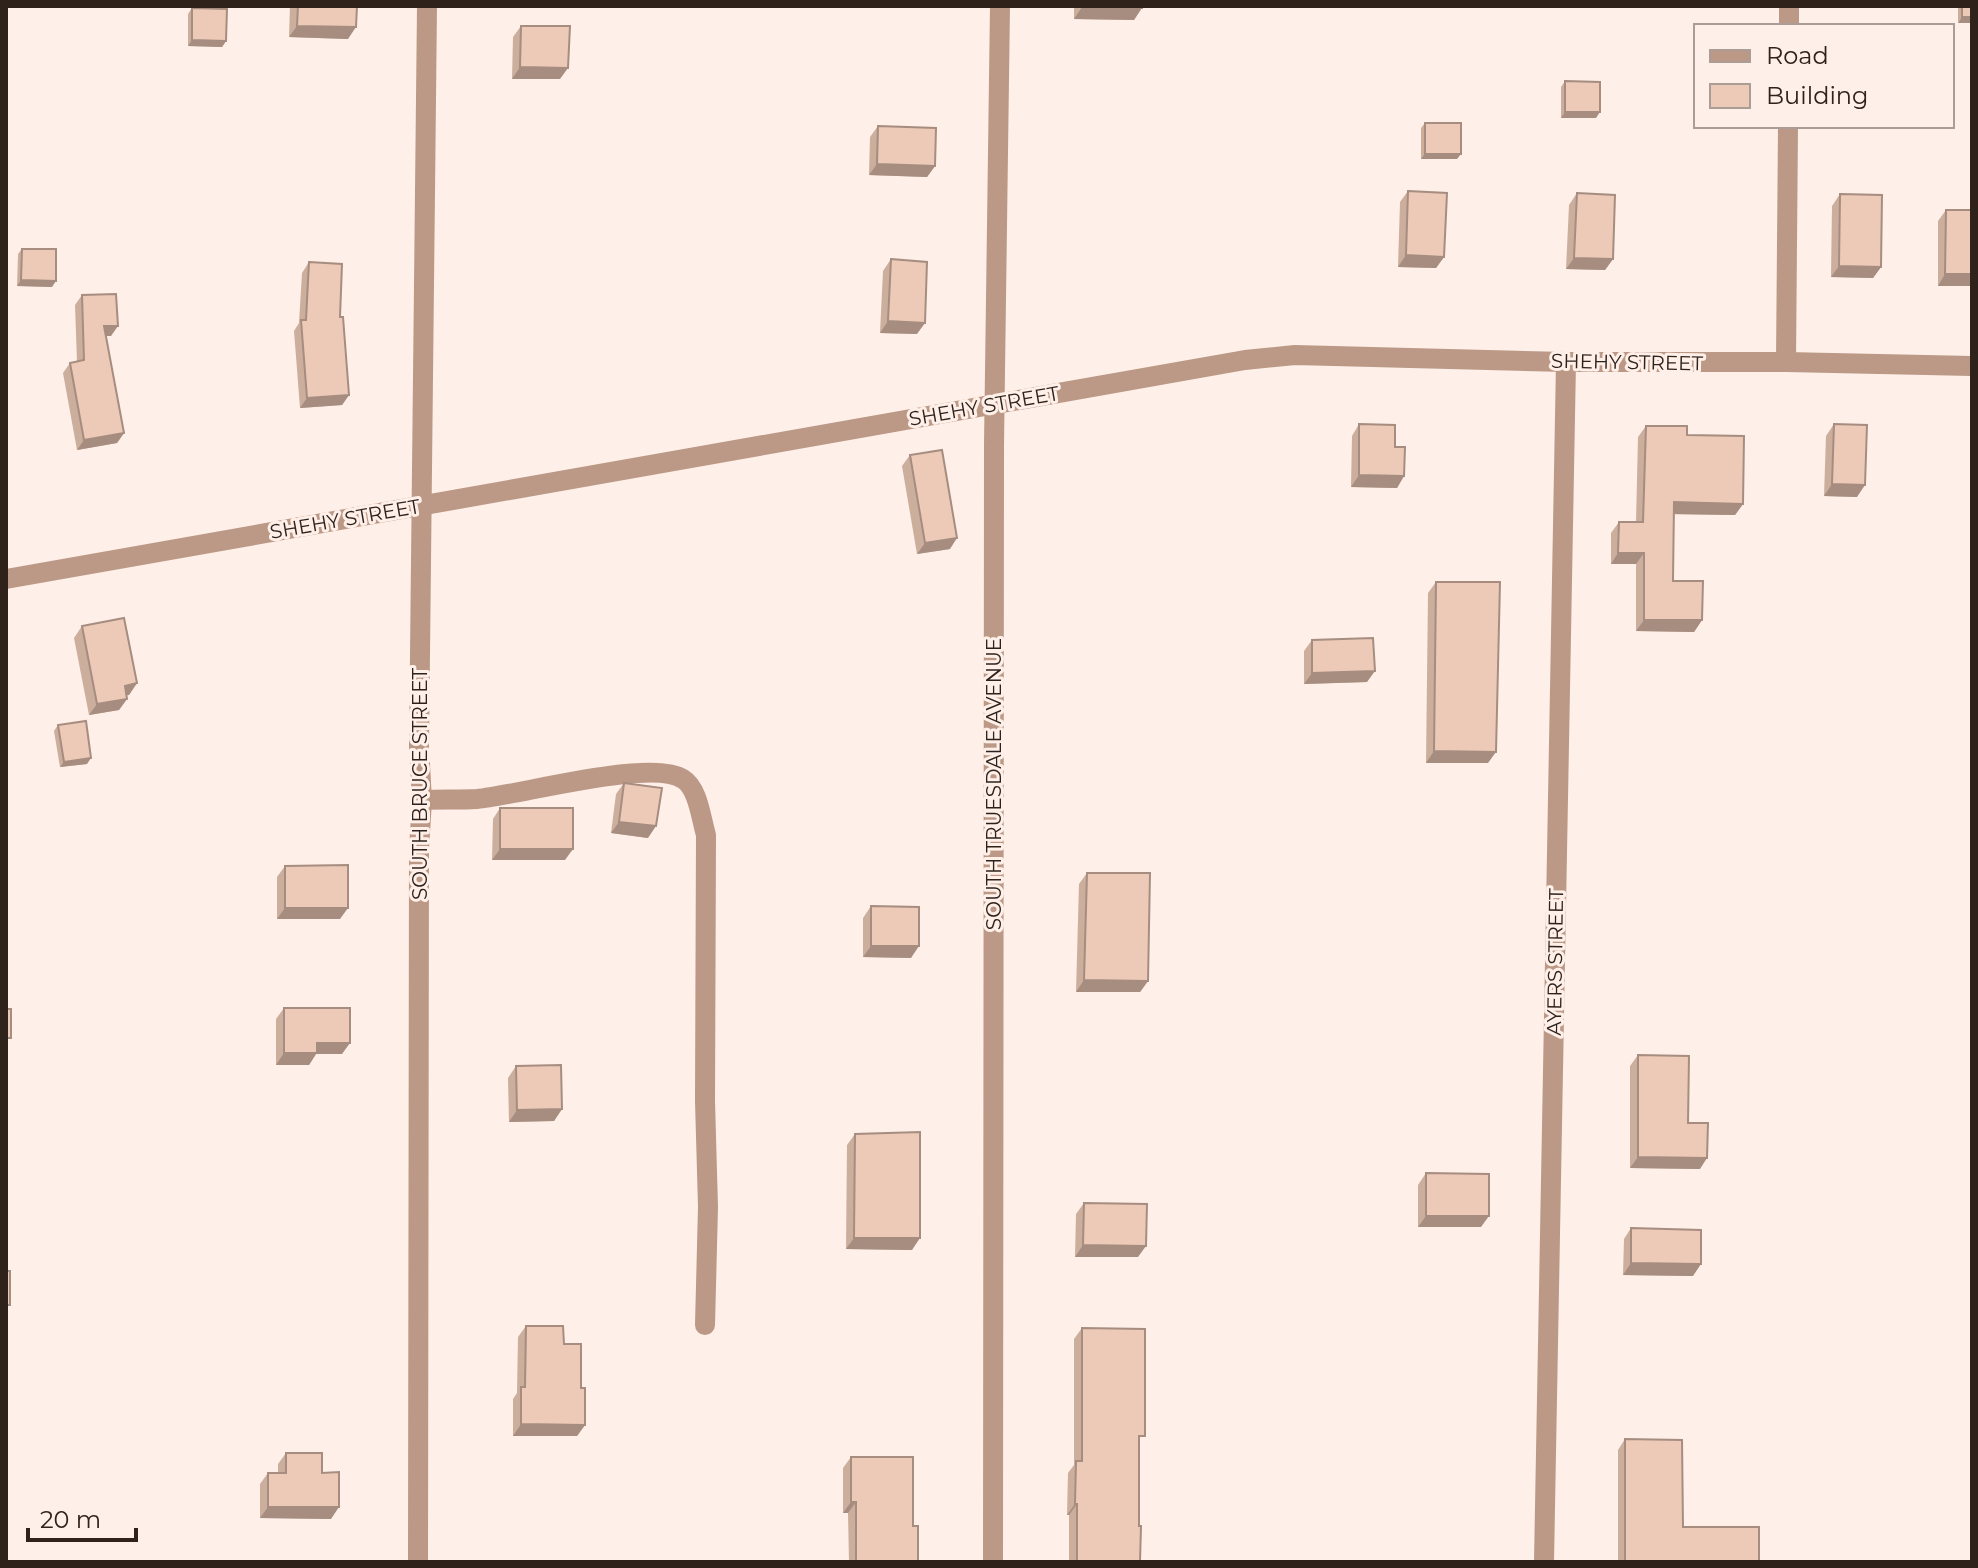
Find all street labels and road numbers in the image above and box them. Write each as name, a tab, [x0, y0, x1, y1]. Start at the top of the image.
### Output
street label: SHEHY STREET	[1551, 349, 1704, 375]
street label: SHEHY STREET	[907, 381, 1061, 431]
street label: SHEHY STREET	[268, 494, 422, 544]
street label: SOUTH TRUESDALE AVENUE	[982, 638, 1006, 930]
street label: SOUTH BRUCE STREET	[408, 667, 432, 900]
street label: AYERS STREET	[1542, 888, 1568, 1036]

